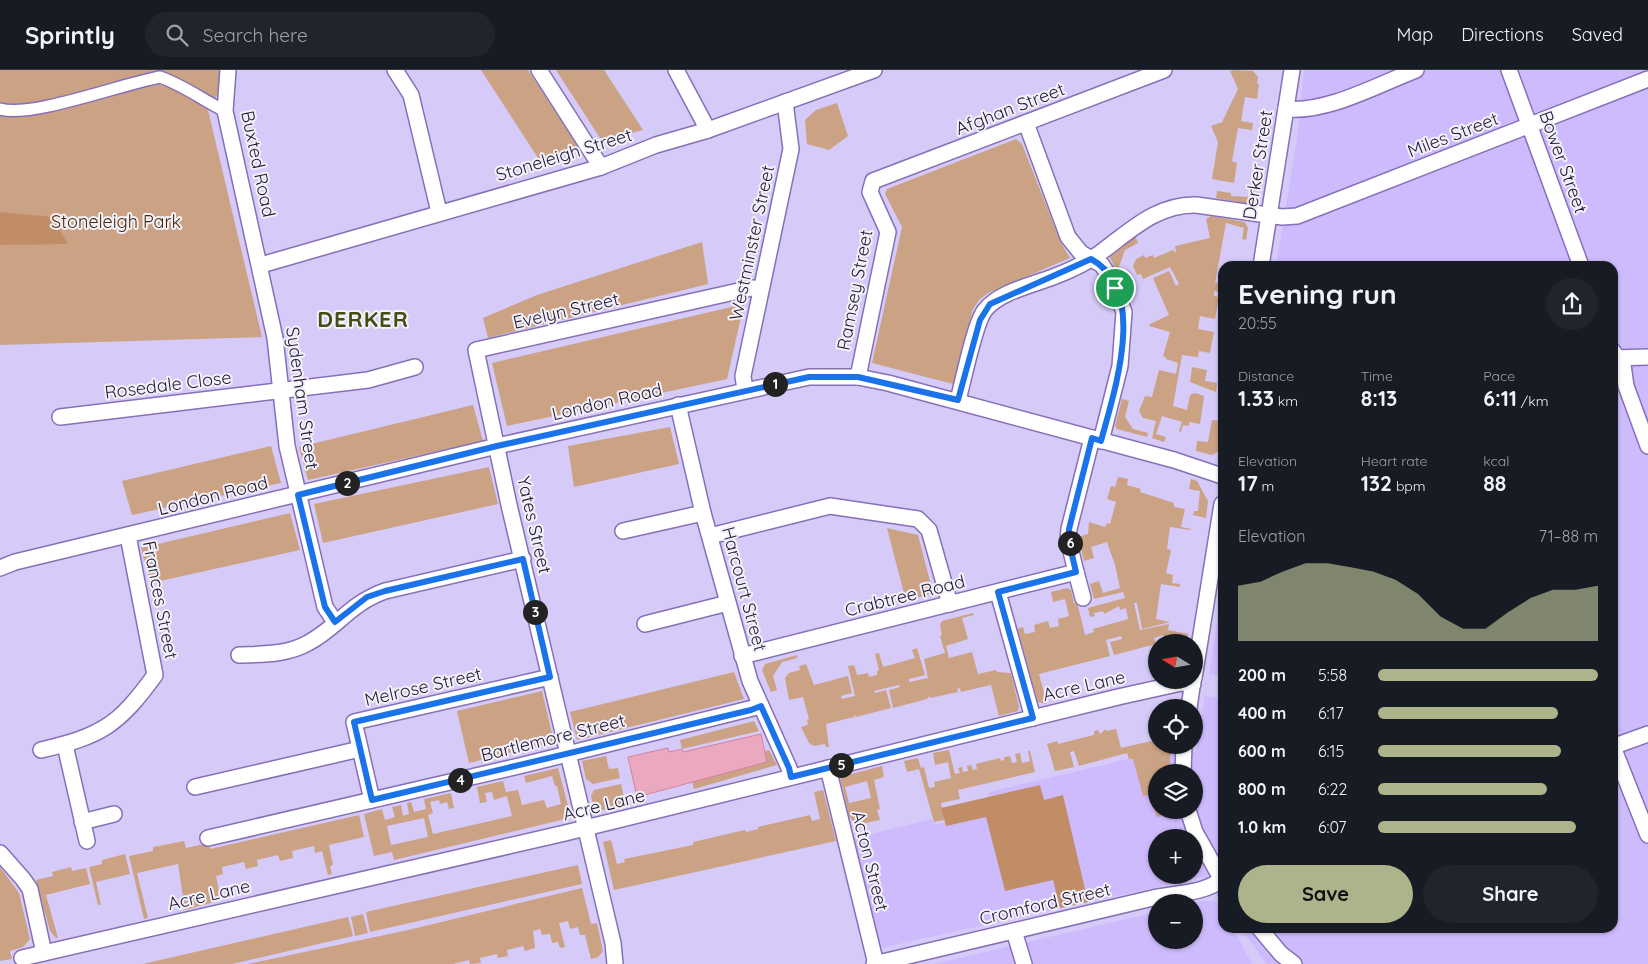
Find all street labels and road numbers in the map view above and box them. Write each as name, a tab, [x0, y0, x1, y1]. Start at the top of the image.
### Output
street label: Afghan Street	[952, 77, 1068, 140]
street label: Miles Street	[1404, 107, 1501, 162]
street label: Bower Street	[1534, 107, 1593, 216]
street label: Derker Street	[1237, 108, 1278, 221]
street label: Buxted Road	[236, 109, 281, 219]
street label: Stoneleigh Street	[493, 123, 635, 186]
street label: Westminster Street	[724, 163, 779, 323]
street label: Ramsey Street	[832, 228, 877, 352]
street label: Evelyn Street	[511, 287, 621, 334]
street label: Sydenham Street	[281, 325, 324, 471]
street label: Rosedale Close	[103, 365, 233, 404]
street label: London Road	[549, 378, 664, 425]
street label: London Road	[155, 471, 270, 520]
street label: Yates Street	[512, 474, 557, 576]
street label: Harcourt Street	[717, 524, 772, 654]
street label: Frances Street	[138, 539, 183, 661]
street label: Crabtree Road	[842, 569, 967, 622]
street label: Melrose Street	[362, 662, 484, 711]
street label: Acre Lane	[1041, 665, 1127, 706]
street label: Bartlemore Street	[478, 708, 627, 767]
street label: Acre Lane	[561, 783, 647, 826]
street label: Acton Street	[847, 808, 894, 913]
street label: Acre Lane	[166, 874, 252, 915]
street label: Cromford Street	[977, 877, 1113, 930]

